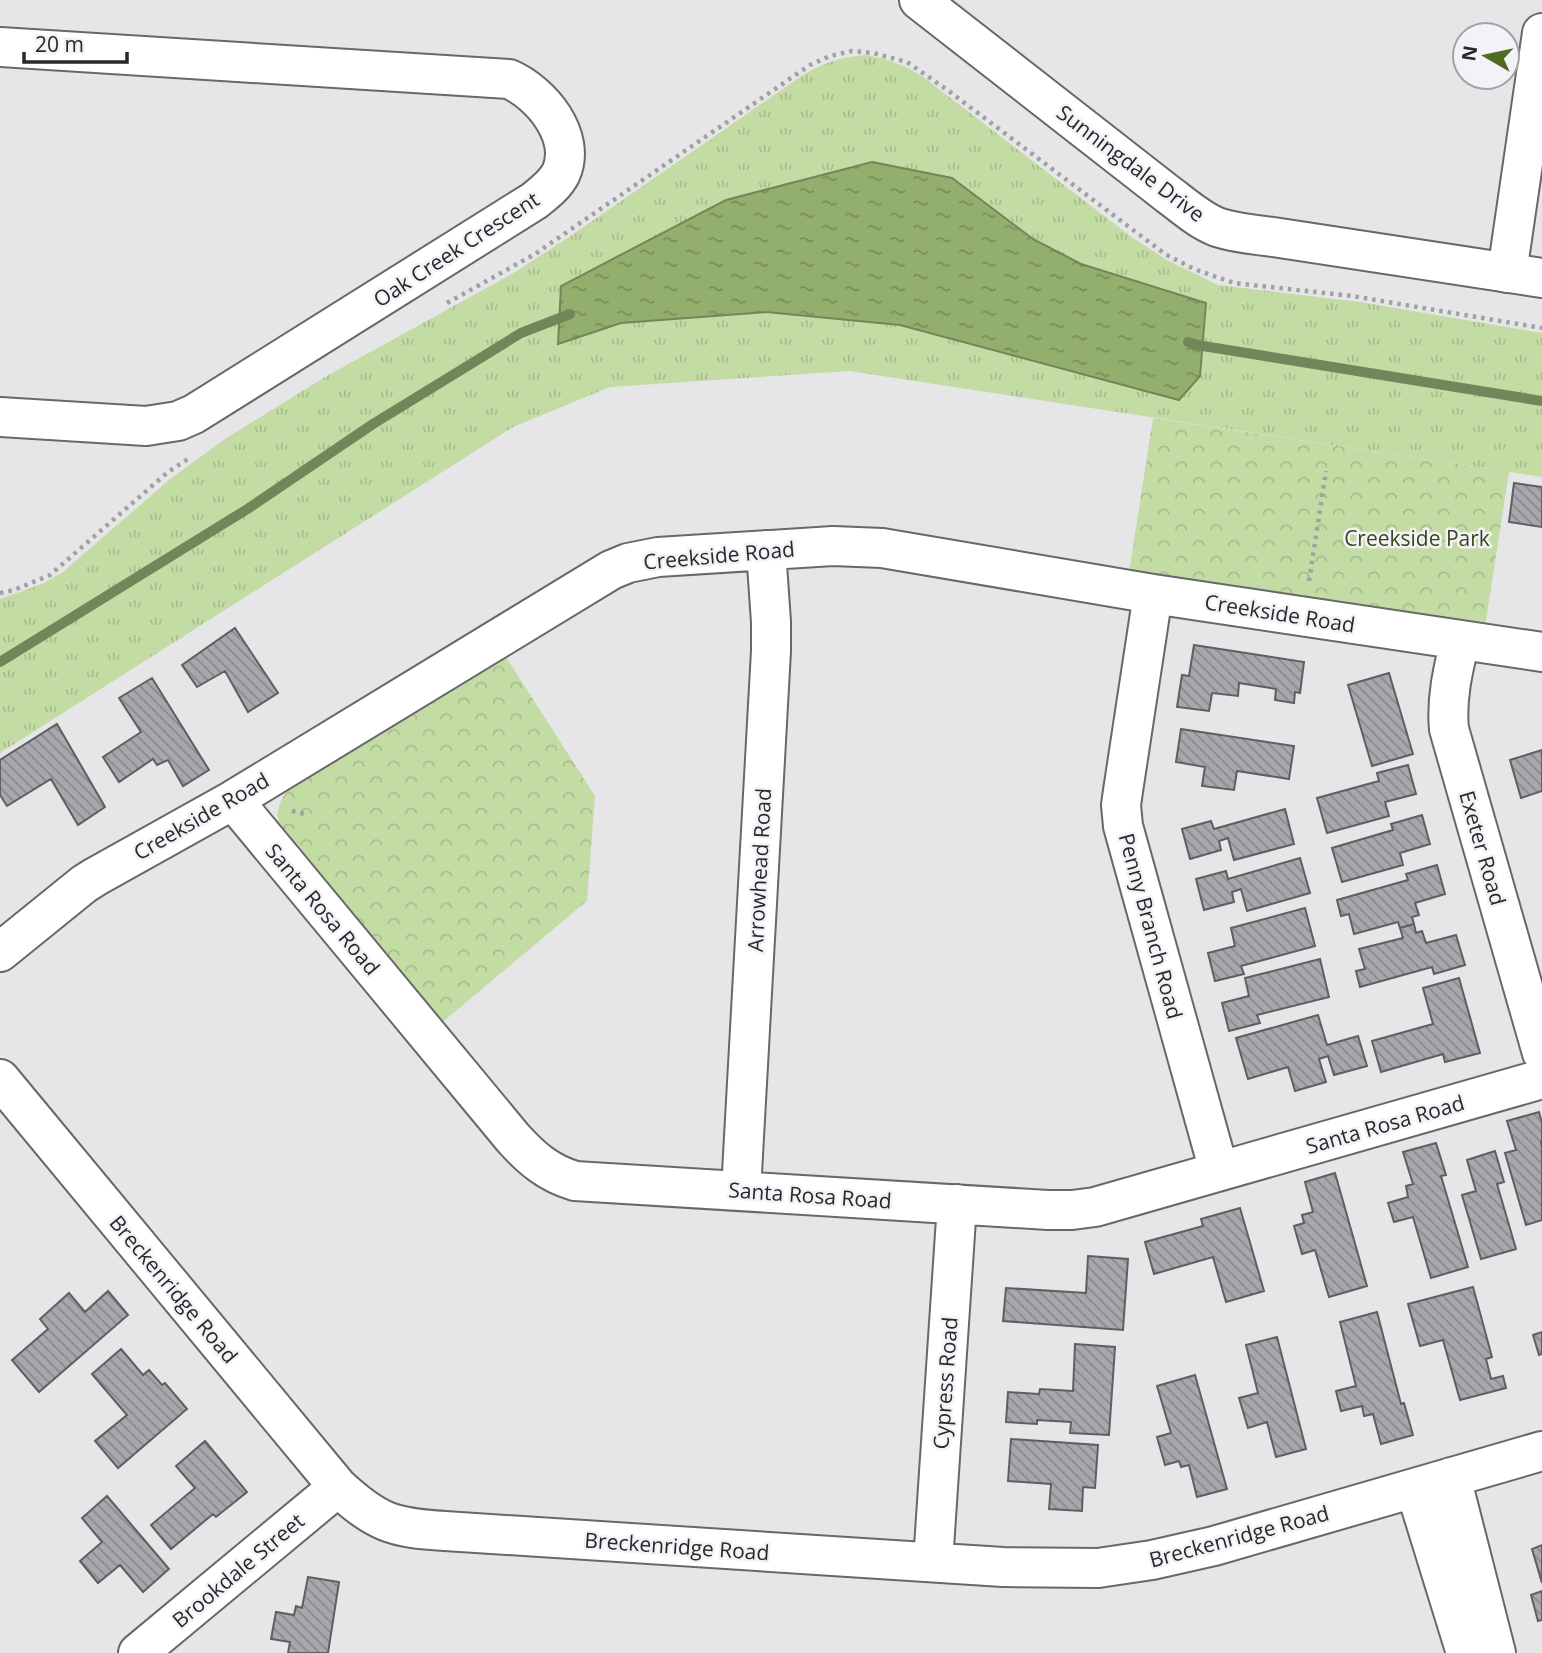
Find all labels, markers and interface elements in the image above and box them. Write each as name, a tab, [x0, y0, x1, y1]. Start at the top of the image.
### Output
scale bar	[24, 21, 128, 65]
north arrow	[1451, 21, 1521, 91]
text: 20 m	[35, 30, 84, 58]
text: N	[1455, 44, 1483, 63]
street label: Sunningdale Drive	[1051, 98, 1211, 228]
street label: Oak Creek Crescent	[368, 185, 544, 313]
park label: Creekside Park	[1344, 524, 1490, 552]
street label: Creekside Road	[642, 534, 796, 576]
street label: Creekside Road	[1203, 587, 1357, 639]
street label: Creekside Road	[128, 766, 274, 866]
street label: Arrowhead Road	[741, 787, 777, 953]
street label: Exeter Road	[1453, 787, 1513, 909]
street label: Penny Branch Road	[1113, 830, 1189, 1022]
street label: Santa Rosa Road	[260, 837, 386, 981]
street label: Santa Rosa Road	[1303, 1088, 1467, 1160]
street label: Santa Rosa Road	[727, 1175, 893, 1215]
street label: Breckenridge Road	[104, 1209, 244, 1369]
street label: Cypress Road	[926, 1316, 964, 1450]
street label: Breckenridge Road	[1146, 1499, 1332, 1573]
street label: Brookdale Street	[166, 1507, 310, 1633]
street label: Breckenridge Road	[584, 1526, 770, 1566]

